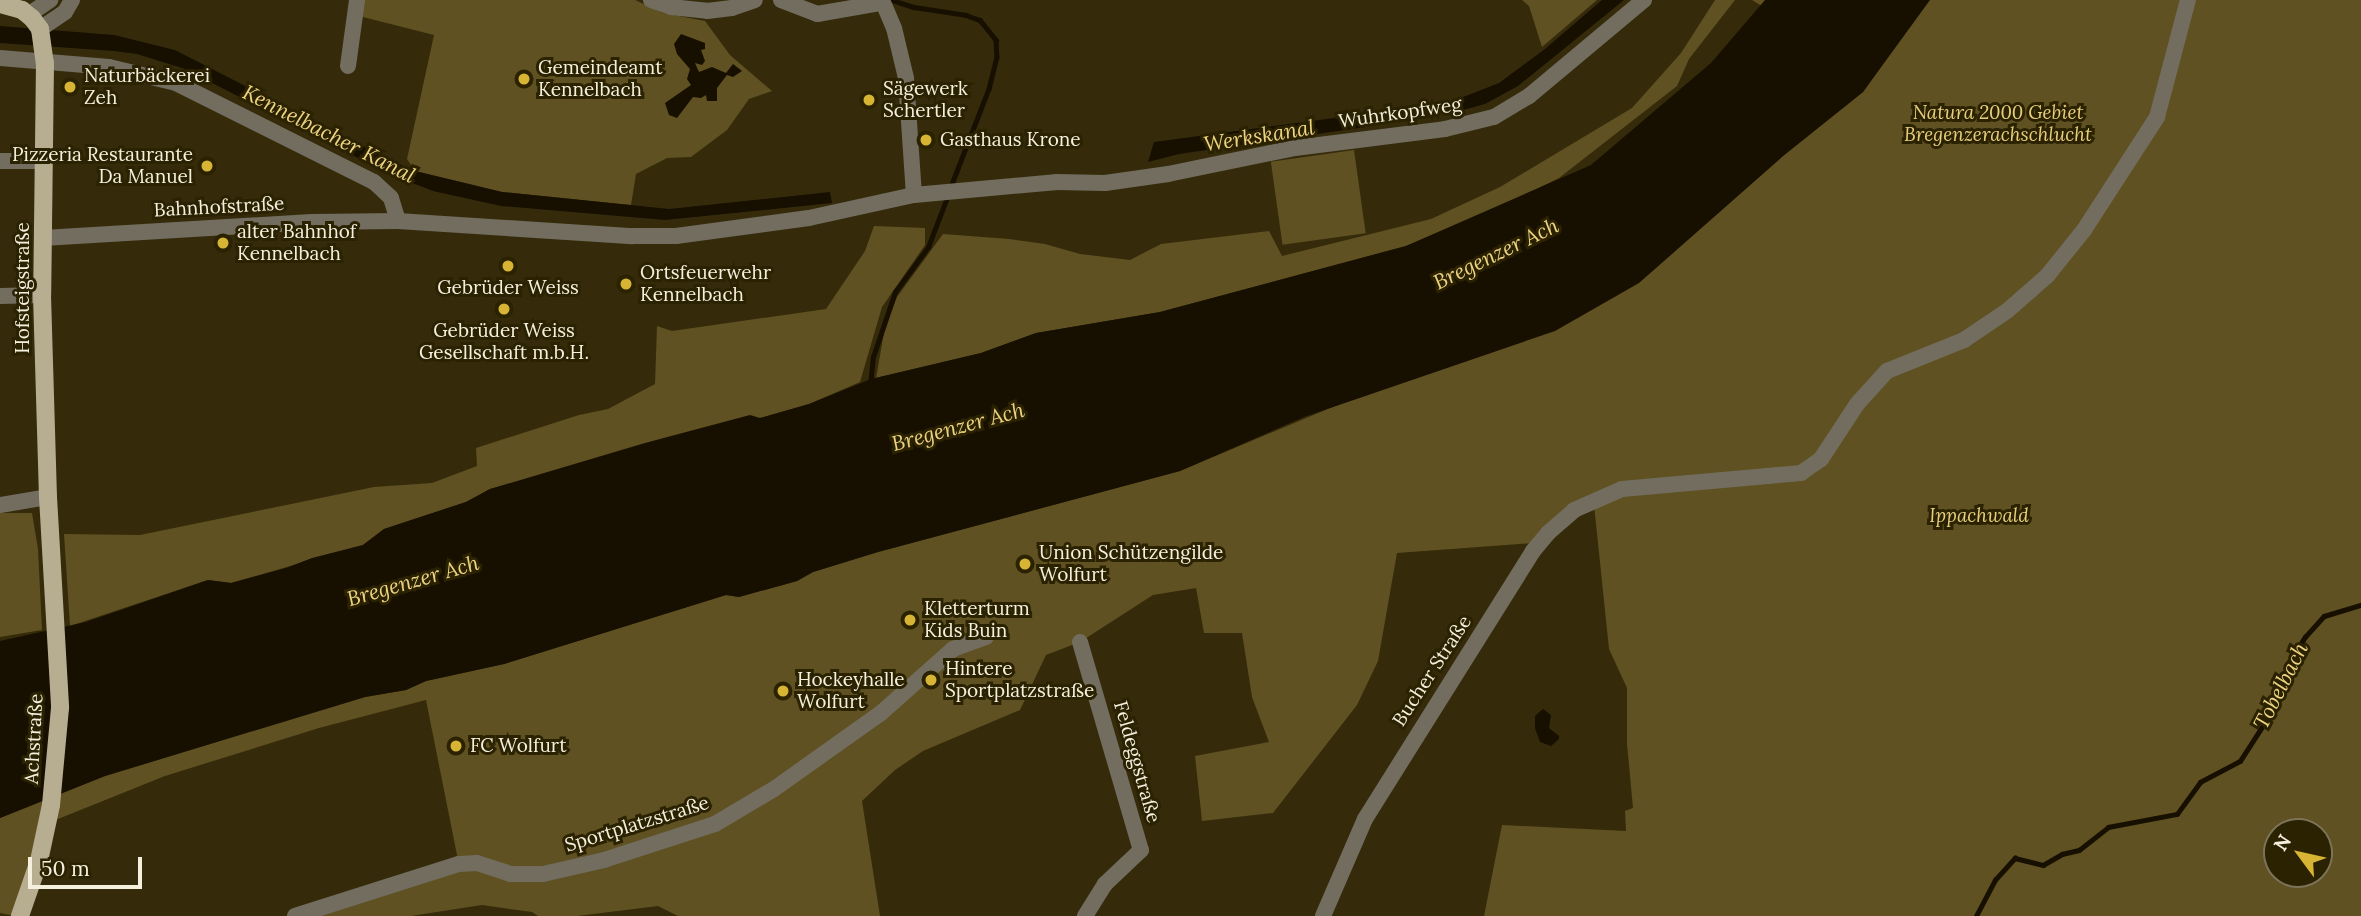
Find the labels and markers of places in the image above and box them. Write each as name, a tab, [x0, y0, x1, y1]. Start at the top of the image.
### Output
place label: Gemeindeamt Kennelbach	[538, 57, 663, 101]
place label: Naturbäckerei Zeh	[84, 65, 210, 109]
marker: Gemeindeamt Kennelbach	[516, 71, 532, 87]
place label: Sägewerk Schertler	[883, 78, 968, 122]
marker: Naturbäckerei Zeh	[62, 79, 78, 95]
marker: Sägewerk Schertler	[861, 92, 877, 108]
place label: Gasthaus Krone	[940, 129, 1081, 151]
marker: Gasthaus Krone	[918, 132, 934, 148]
place label: Pizzeria Restaurante Da Manuel	[12, 144, 193, 188]
marker: Pizzeria Restaurante Da Manuel	[199, 158, 215, 174]
place label: alter Bahnhof Kennelbach	[237, 221, 356, 265]
marker: alter Bahnhof Kennelbach	[215, 235, 231, 251]
marker: Gebrüder Weiss	[500, 258, 516, 274]
place label: Ortsfeuerwehr Kennelbach	[640, 262, 771, 306]
marker: Ortsfeuerwehr Kennelbach	[618, 276, 634, 292]
place label: Gebrüder Weiss	[437, 277, 579, 299]
marker: Gebrüder Weiss Gesellschaft m.b.H.	[496, 301, 512, 317]
place label: Gebrüder Weiss Gesellschaft m.b.H.	[419, 320, 589, 364]
place label: Union Schützengilde Wolfurt	[1039, 542, 1223, 586]
marker: Union Schützengilde Wolfurt	[1017, 556, 1033, 572]
place label: Kletterturm Kids Buin	[924, 598, 1030, 642]
marker: Kletterturm Kids Buin	[902, 612, 918, 628]
place label: Hintere Sportplatzstraße	[945, 658, 1094, 702]
place label: Hockeyhalle Wolfurt	[797, 669, 905, 713]
marker: Hintere Sportplatzstraße	[923, 672, 939, 688]
marker: Hockeyhalle Wolfurt	[775, 683, 791, 699]
place label: FC Wolfurt	[470, 735, 566, 757]
marker: FC Wolfurt	[448, 738, 464, 754]

